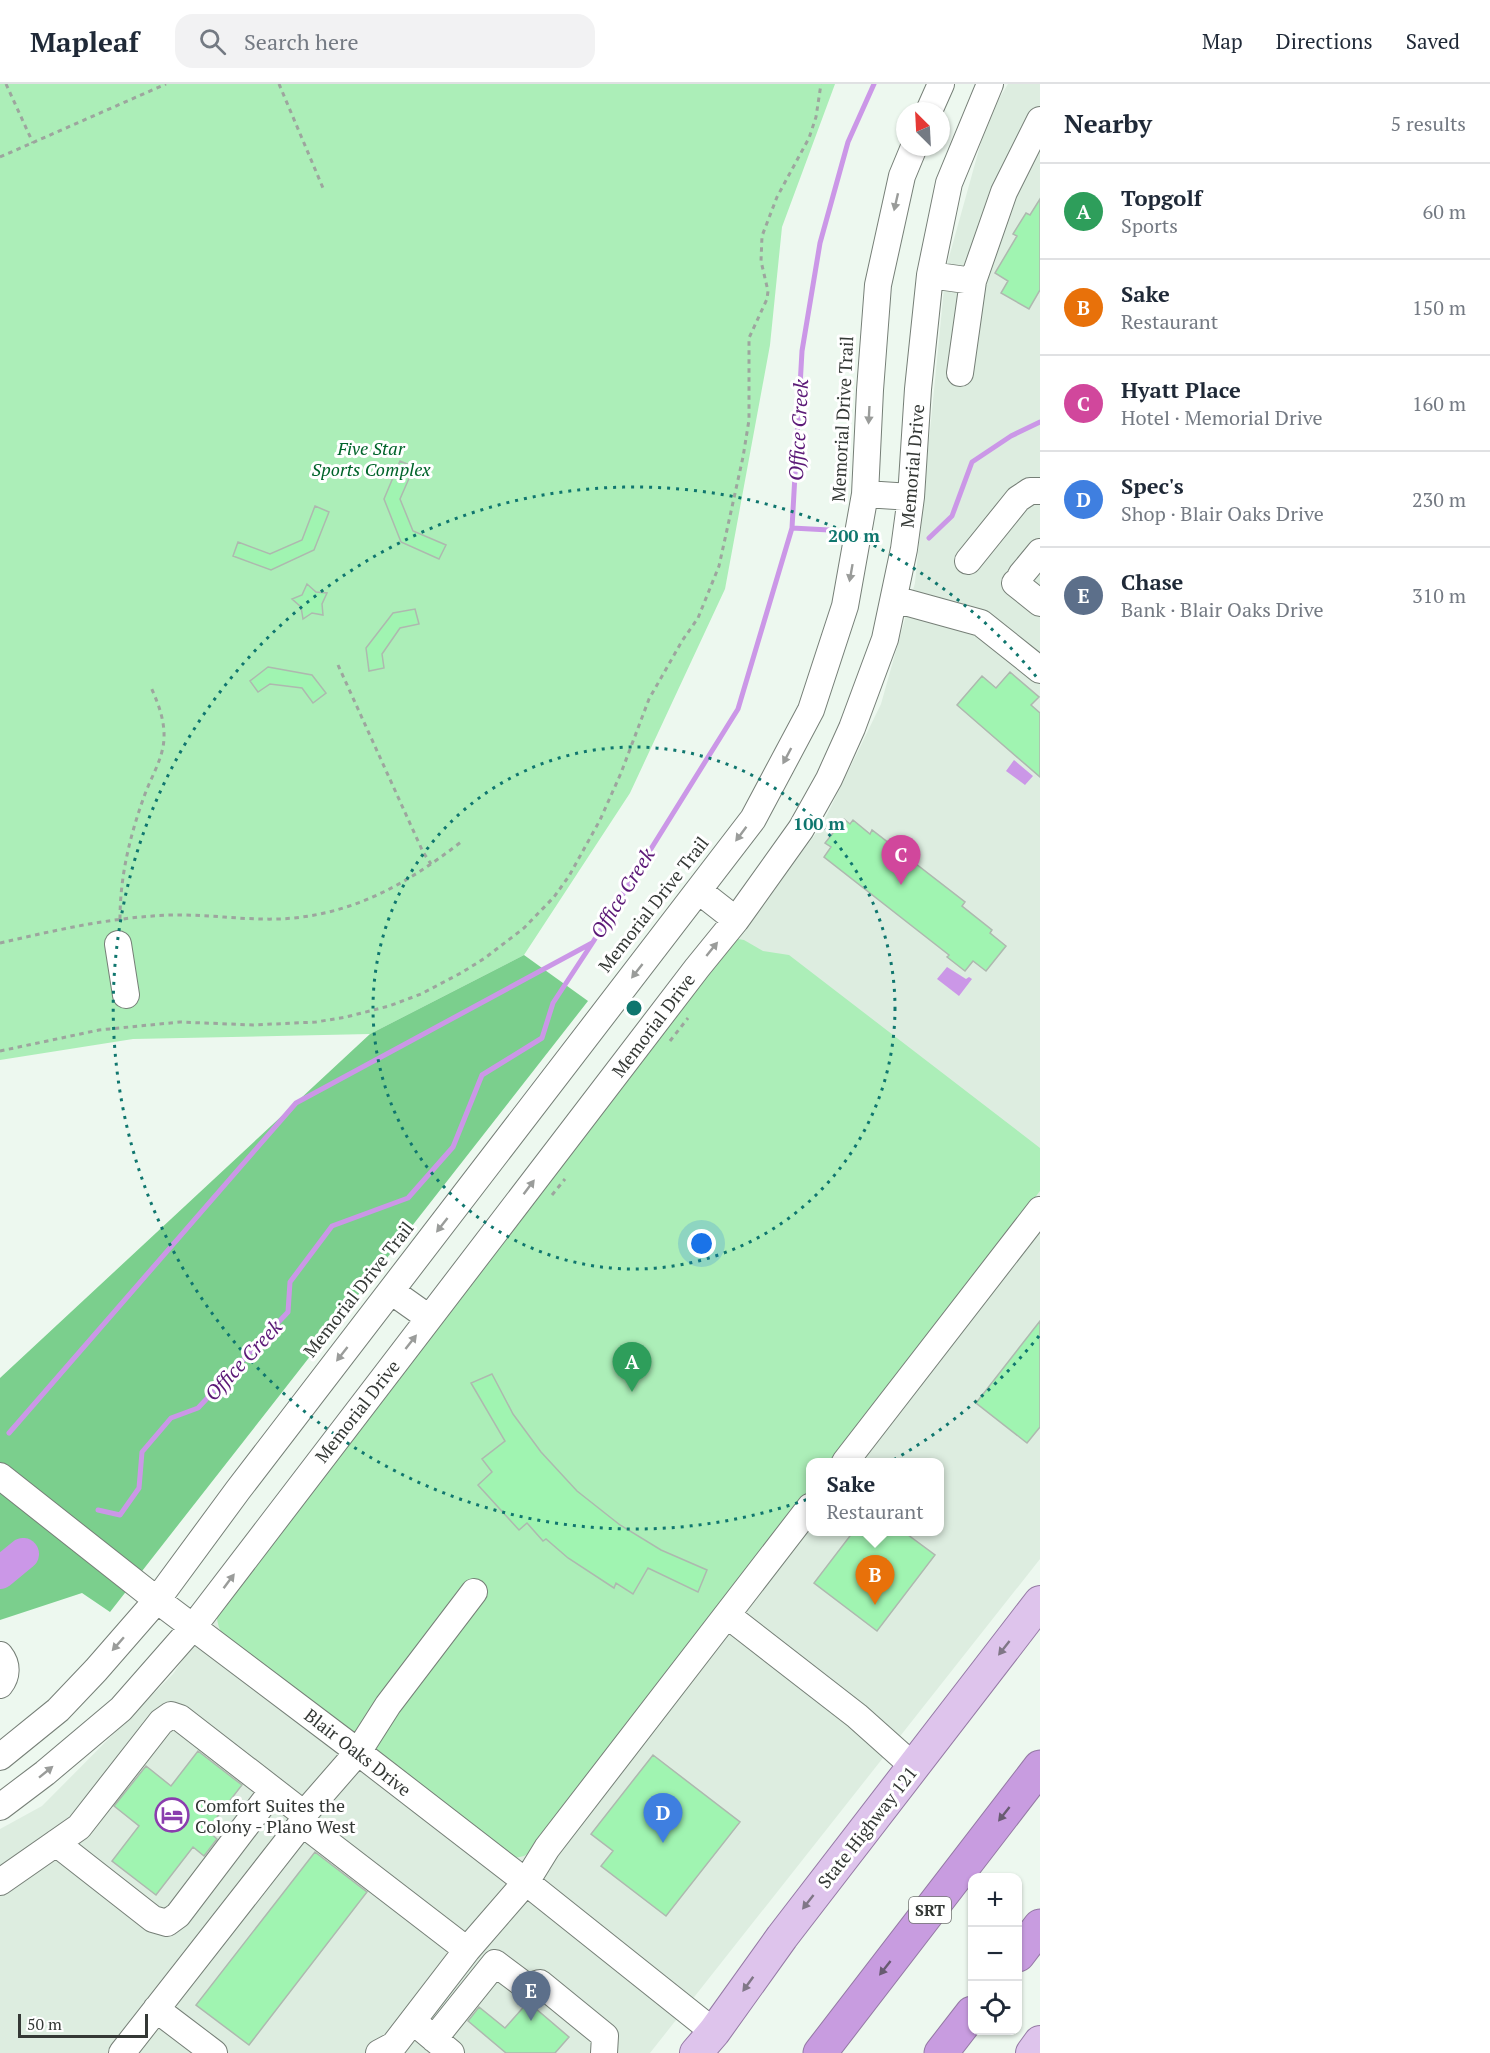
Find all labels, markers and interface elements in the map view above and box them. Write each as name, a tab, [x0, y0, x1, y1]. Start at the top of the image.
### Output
search box	[175, 14, 595, 68]
text: Mapleaf	[30, 23, 139, 60]
icon: search	[196, 25, 229, 58]
text: Search here	[244, 27, 358, 56]
text: Map	[1202, 27, 1243, 55]
text: Directions	[1276, 27, 1373, 55]
text: Saved	[1406, 27, 1460, 55]
north arrow	[896, 102, 950, 156]
text: Nearby	[1064, 106, 1152, 140]
text: 5 results	[1391, 110, 1466, 137]
text: Topgolf	[1121, 183, 1202, 212]
one-way arrow	[891, 193, 901, 212]
text: A	[1076, 198, 1091, 225]
text: 60 m	[1423, 198, 1466, 225]
text: Sports	[1121, 212, 1178, 239]
text: Sake	[1121, 279, 1170, 308]
text: B	[1077, 294, 1090, 321]
text: 150 m	[1412, 294, 1466, 321]
text: Restaurant	[1121, 308, 1218, 335]
street label: Memorial Drive Trail	[826, 335, 858, 503]
text: Hyatt Place	[1121, 375, 1241, 404]
water label: Office Creek	[782, 378, 814, 482]
text: C	[1077, 390, 1090, 417]
text: 160 m	[1412, 390, 1466, 417]
street label: Memorial Drive	[895, 403, 929, 529]
text: Hotel · Memorial Drive	[1121, 404, 1323, 431]
one-way arrow	[864, 406, 873, 425]
park label: Five Star Sports Complex	[311, 436, 431, 481]
text: Spec's	[1121, 471, 1184, 500]
text: D	[1076, 486, 1091, 513]
text: 230 m	[1412, 486, 1466, 513]
text: Shop · Blair Oaks Drive	[1121, 500, 1324, 527]
text: 200 m	[828, 523, 880, 547]
one-way arrow	[846, 563, 855, 582]
text: Chase	[1121, 567, 1183, 596]
text: E	[1077, 582, 1090, 609]
text: 310 m	[1412, 582, 1466, 609]
text: Bank · Blair Oaks Drive	[1121, 596, 1324, 623]
one-way arrow	[782, 747, 792, 764]
text: 100 m	[793, 811, 845, 835]
one-way arrow	[735, 826, 747, 842]
street label: Memorial Drive Trail	[592, 831, 714, 977]
pin: C	[882, 836, 920, 885]
water label: Office Creek	[584, 842, 661, 943]
one-way arrow	[705, 942, 718, 957]
one-way arrow	[632, 963, 644, 978]
street label: Memorial Drive	[606, 968, 700, 1082]
centre of rings	[624, 998, 644, 1018]
one-way arrow	[523, 1180, 535, 1195]
street label: Memorial Drive Trail	[297, 1216, 419, 1362]
one-way arrow	[436, 1216, 448, 1232]
your location	[687, 1229, 716, 1258]
water label: Office Creek	[198, 1313, 288, 1406]
one-way arrow	[404, 1334, 417, 1350]
pin: A	[612, 1342, 652, 1392]
one-way arrow	[336, 1346, 349, 1362]
street label: Memorial Drive	[309, 1355, 405, 1467]
popup	[806, 1458, 944, 1536]
text: Sake	[826, 1469, 875, 1498]
text: Restaurant	[826, 1498, 924, 1525]
pin: B	[856, 1556, 894, 1605]
one-way arrow	[222, 1573, 234, 1588]
one-way arrow	[112, 1636, 125, 1651]
one-way arrow	[998, 1640, 1011, 1656]
street label: Blair Oaks Drive	[300, 1703, 416, 1801]
street label: State Highway 121	[812, 1761, 922, 1893]
one-way arrow	[38, 1766, 53, 1779]
place label: Comfort Suites the Colony - Plano West	[195, 1793, 356, 1838]
pin: D	[644, 1794, 682, 1843]
hotel icon: Comfort Suites the Colony - Plano West	[154, 1797, 190, 1833]
one-way arrow	[999, 1806, 1011, 1821]
map controls	[968, 1873, 1022, 2035]
button: +	[968, 1873, 1022, 1927]
one-way arrow	[803, 1895, 815, 1910]
road number: SRT	[909, 1897, 951, 1923]
button: −	[968, 1927, 1022, 1981]
one-way arrow	[880, 1961, 892, 1976]
pin: E	[512, 1972, 550, 2021]
one-way arrow	[742, 1976, 754, 1992]
button: locate	[968, 1981, 1022, 2035]
scale bar	[18, 2011, 148, 2038]
text: 50 m	[27, 2013, 62, 2035]

